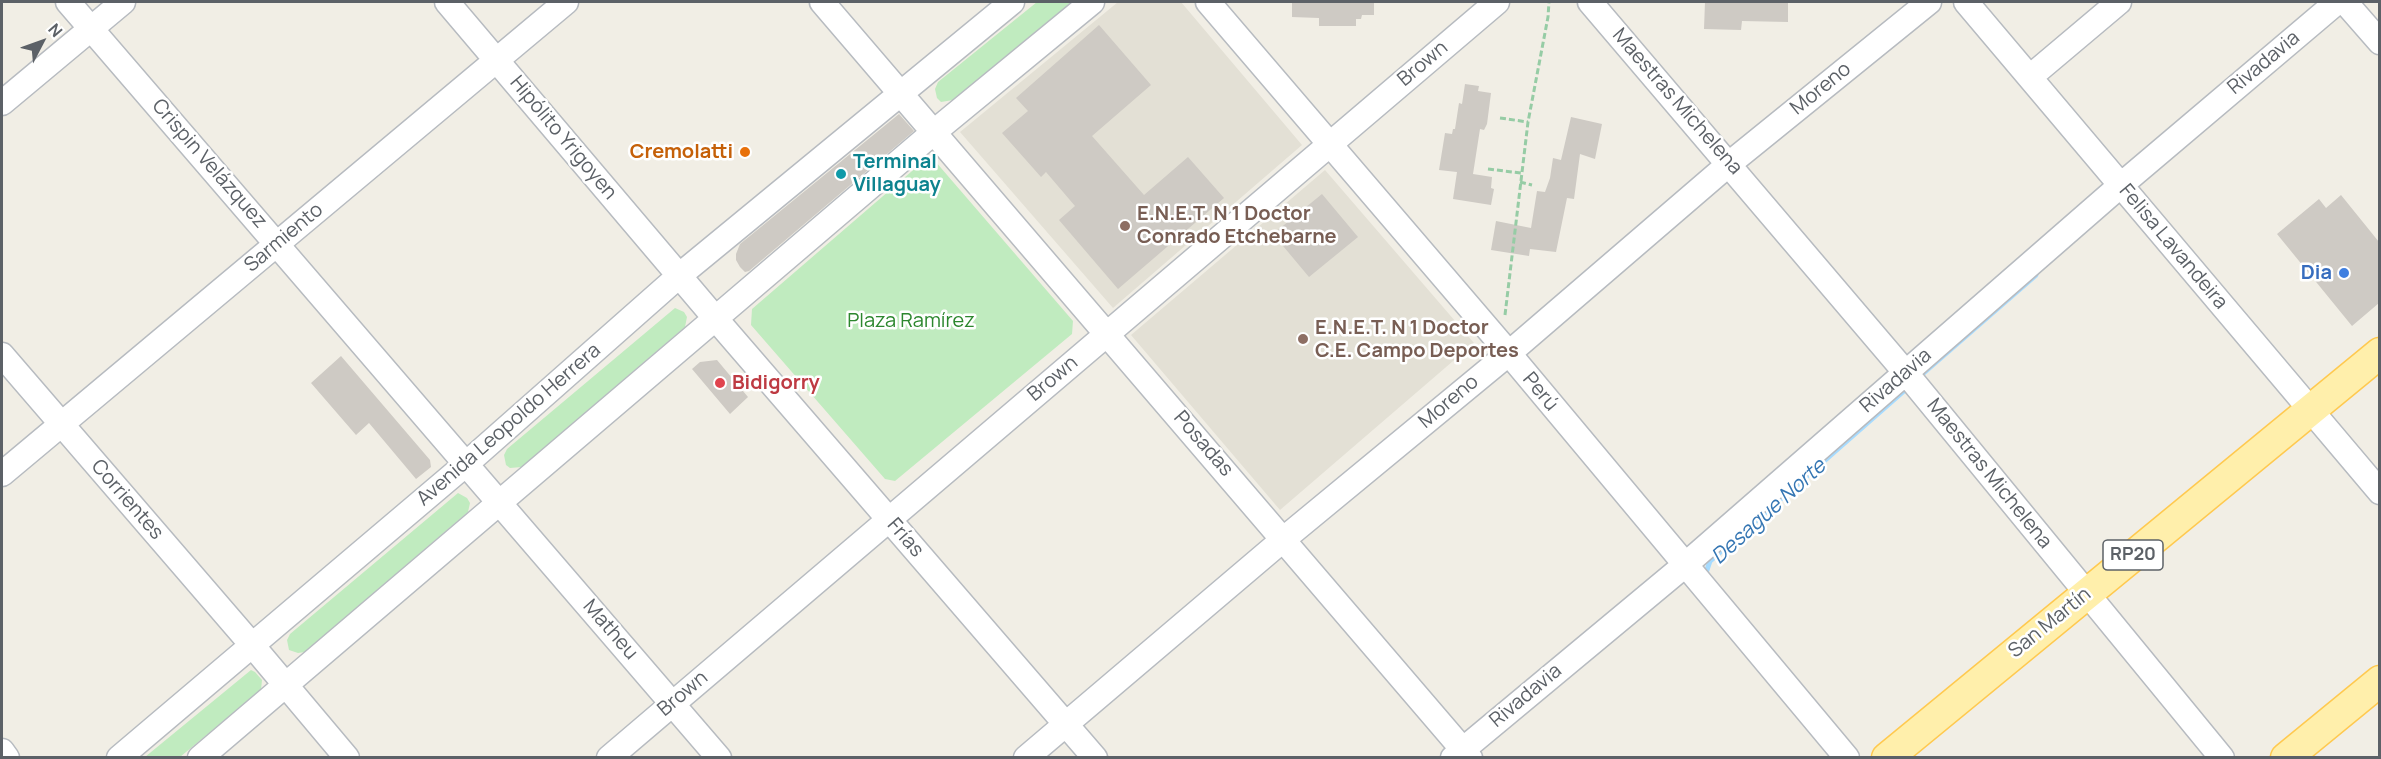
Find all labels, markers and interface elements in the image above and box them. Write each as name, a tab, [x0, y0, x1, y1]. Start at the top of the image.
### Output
north arrow	[12, 12, 72, 72]
text: N	[44, 19, 68, 42]
street label: Maestras Michelena	[1607, 24, 1747, 180]
street label: Rivadavia	[2223, 26, 2305, 100]
street label: Brown	[1393, 36, 1453, 92]
street label: Moreno	[1786, 57, 1856, 121]
street label: Hipólito Yrigoyen	[504, 71, 622, 205]
street label: Crispin Velázquez	[146, 94, 272, 234]
place label: Cremolatti	[630, 140, 733, 164]
marker: Cremolatti	[738, 145, 752, 159]
place label: Terminal Villaguay	[853, 150, 941, 197]
marker: Terminal Villaguay	[834, 167, 848, 181]
street label: Felisa Lavandeira	[2114, 180, 2232, 314]
street label: Sarmiento	[240, 198, 328, 278]
place label: E.N.E.T. N 1 Doctor Conrado Etchebarne	[1137, 202, 1337, 249]
marker: E.N.E.T. N 1 Doctor Conrado Etchebarne	[1118, 219, 1132, 233]
place label: Dia	[2301, 261, 2332, 285]
marker: Dia	[2337, 266, 2351, 280]
park label: Plaza Ramírez	[847, 309, 975, 333]
place label: E.N.E.T. N 1 Doctor C.E. Campo Deportes	[1315, 316, 1519, 363]
marker: E.N.E.T. N 1 Doctor C.E. Campo Deportes	[1296, 332, 1310, 346]
street label: Avenida Leopoldo Herrera	[412, 339, 606, 511]
street label: Rivadavia	[1856, 344, 1936, 418]
street label: Brown	[1023, 351, 1083, 407]
street label: Perú	[1517, 368, 1563, 416]
street label: Moreno	[1414, 370, 1484, 434]
place label: Bidigorry	[732, 371, 820, 395]
marker: Bidigorry	[713, 376, 727, 390]
street label: Maestras Michelena	[1921, 394, 2057, 554]
street label: Posadas	[1168, 406, 1238, 482]
water label: Desague Norte	[1707, 454, 1831, 570]
street label: Corrientes	[86, 455, 168, 545]
street label: Frías	[882, 514, 928, 562]
road number: RP20	[2103, 540, 2163, 570]
street label: San Martín	[2004, 583, 2096, 663]
street label: Matheu	[578, 595, 642, 665]
street label: Rivadavia	[1485, 659, 1567, 733]
street label: Brown	[653, 666, 713, 722]

